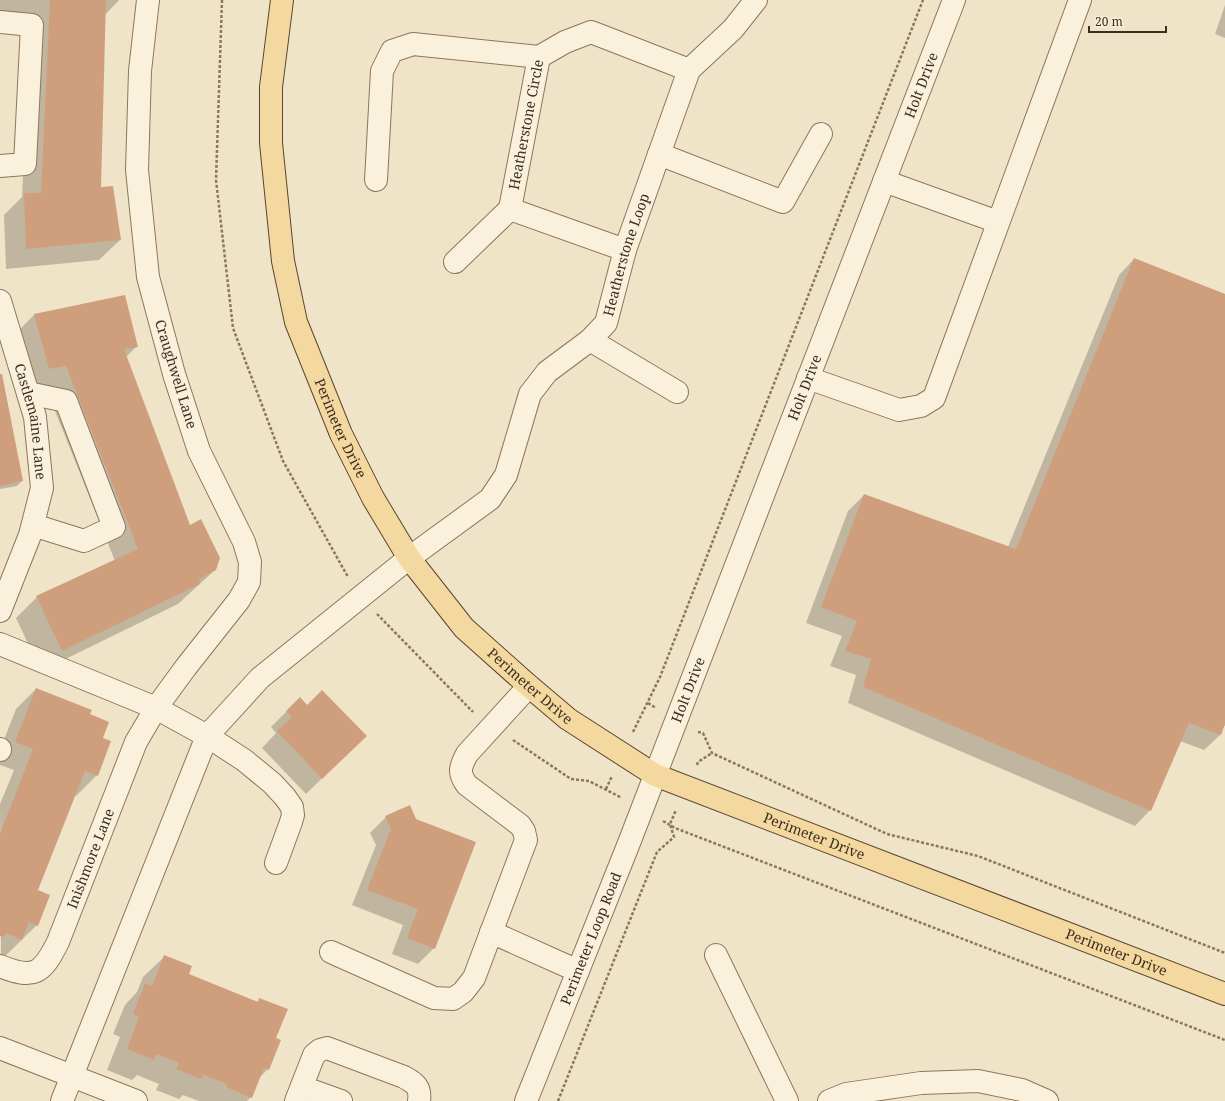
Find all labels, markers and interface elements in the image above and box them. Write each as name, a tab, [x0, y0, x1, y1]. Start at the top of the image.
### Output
scale bar	[1089, 8, 1166, 34]
text: 20 m	[1095, 13, 1123, 30]
street label: Holt Drive	[899, 49, 942, 121]
street label: Heatherstone Circle	[504, 58, 547, 191]
street label: Heatherstone Loop	[598, 191, 653, 318]
street label: Craughwell Lane	[151, 317, 202, 431]
street label: Holt Drive	[783, 352, 825, 423]
street label: Castlemaine Lane	[10, 361, 51, 481]
street label: Perimeter Drive	[311, 375, 372, 481]
street label: Perimeter Drive	[484, 643, 577, 728]
street label: Holt Drive	[666, 654, 709, 725]
street label: Inishmore Lane	[62, 805, 118, 911]
street label: Perimeter Drive	[761, 808, 868, 864]
street label: Perimeter Loop Road	[555, 869, 626, 1007]
street label: Perimeter Drive	[1063, 924, 1170, 980]

